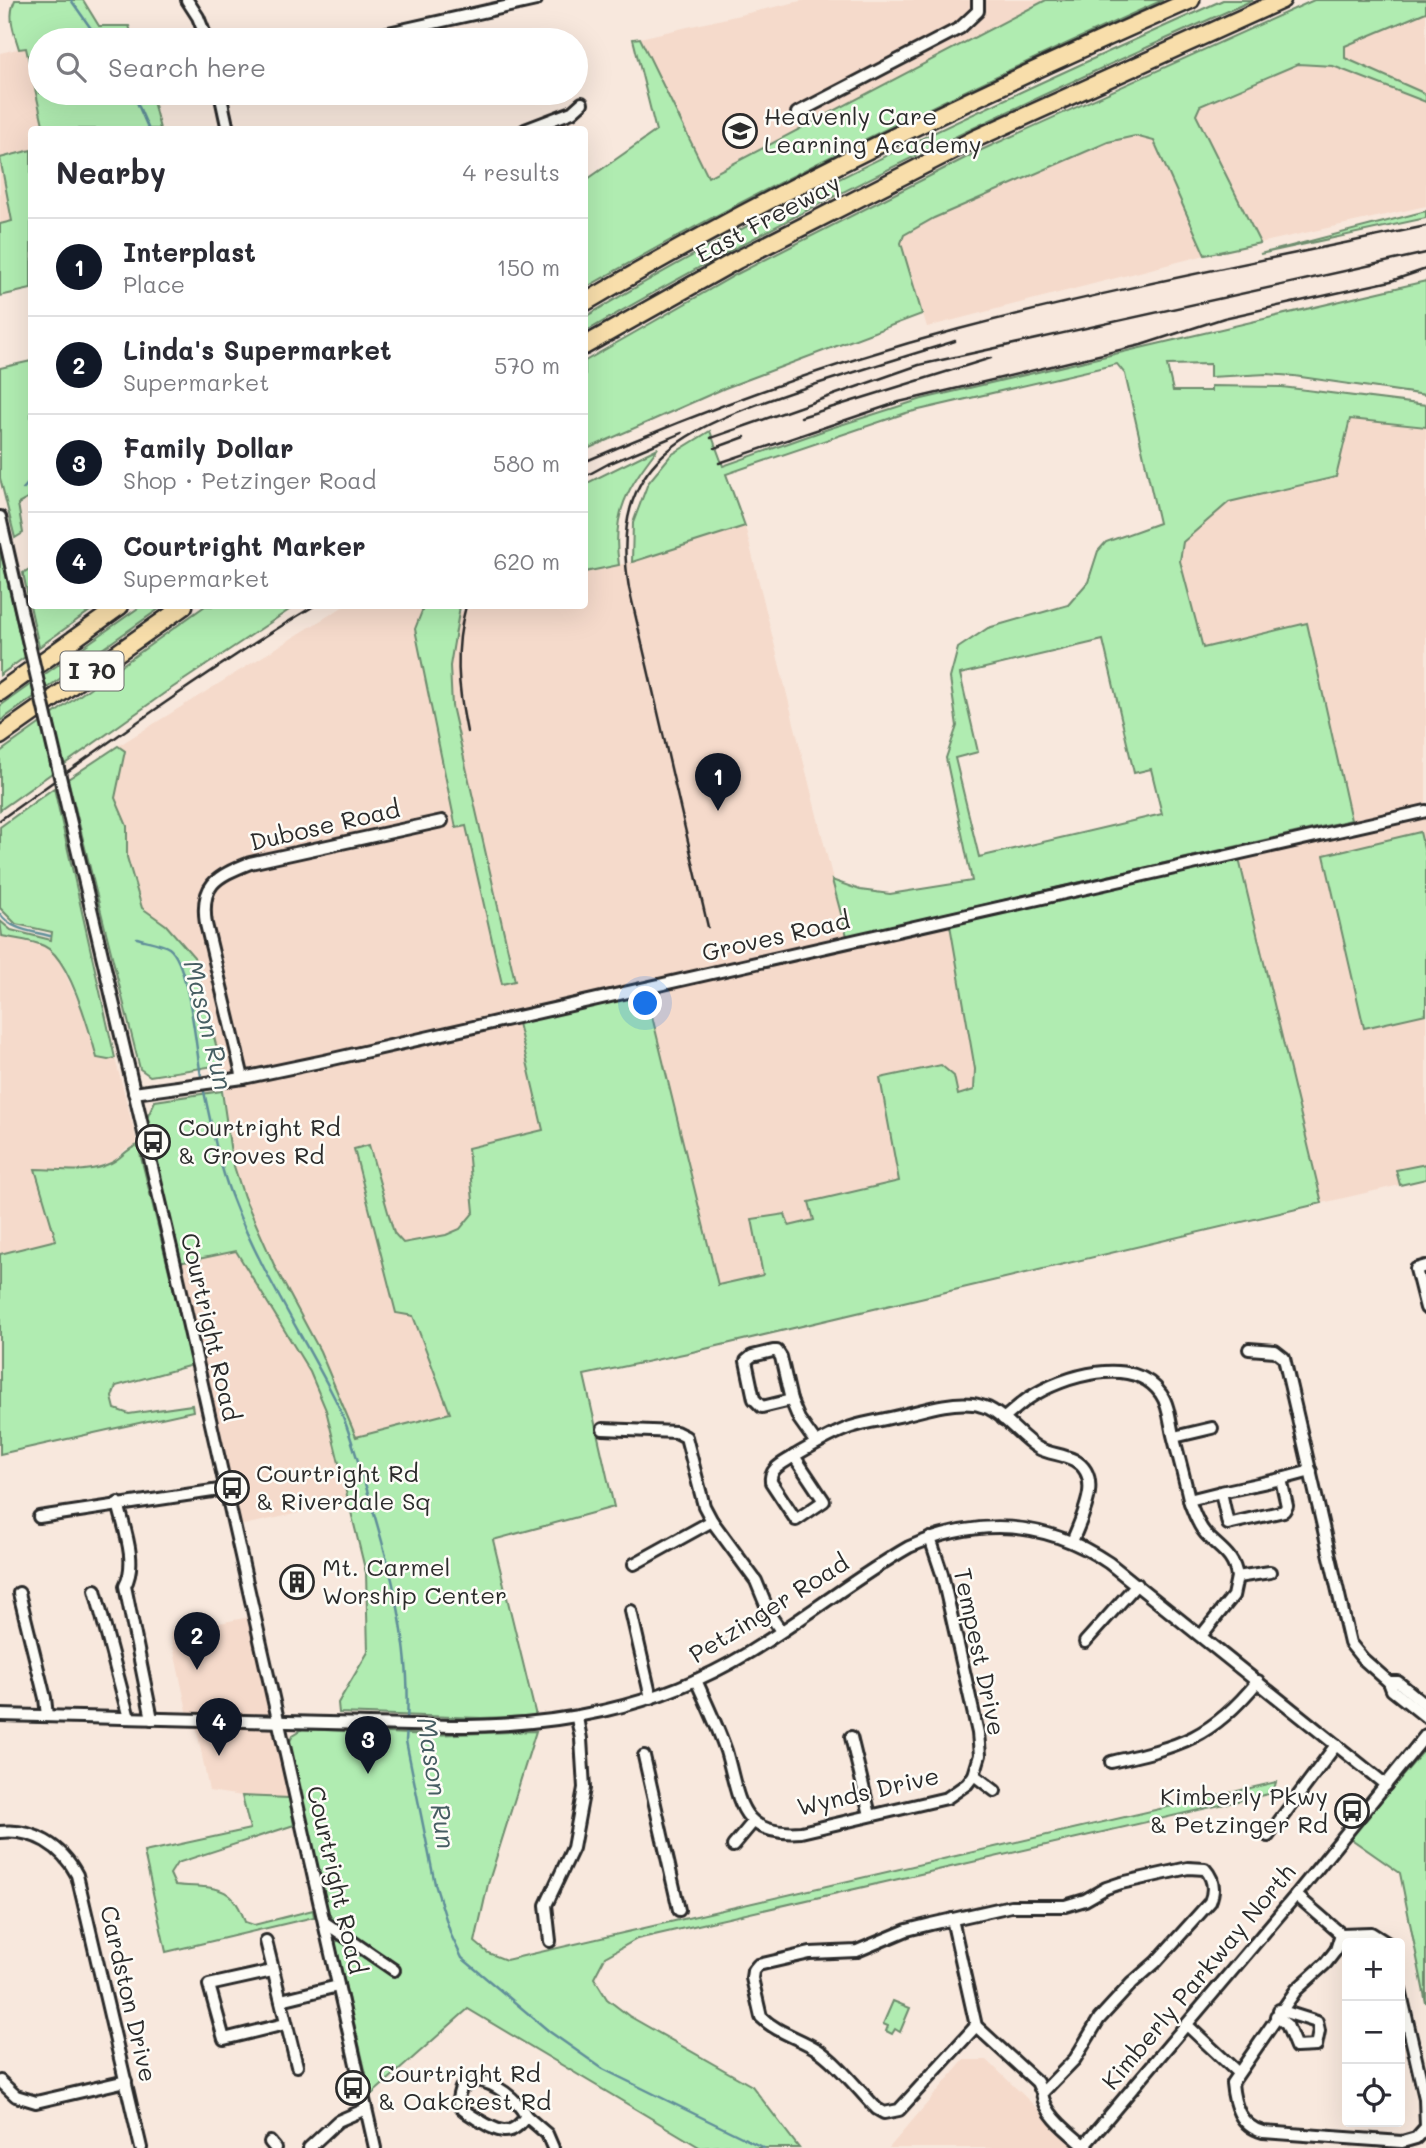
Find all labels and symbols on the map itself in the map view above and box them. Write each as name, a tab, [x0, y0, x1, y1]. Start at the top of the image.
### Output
place label: Heavenly Care Learning Academy	[764, 100, 981, 159]
school or university icon: Heavenly Care Learning Academy	[721, 112, 759, 150]
street label: East Freeway	[689, 166, 845, 269]
road number: I 70	[60, 652, 124, 691]
pin: 1	[695, 753, 741, 811]
street label: Dubose Road	[247, 792, 403, 857]
street label: Groves Road	[699, 903, 853, 968]
water label: Mason Run	[176, 956, 242, 1093]
your location	[628, 986, 662, 1020]
place label: Courtright Rd & Groves Rd	[178, 1111, 341, 1170]
bus stop icon: Courtright Rd & Groves Rd	[134, 1123, 172, 1161]
street label: Courtright Road	[175, 1230, 248, 1424]
place label: Courtright Rd & Riverdale Sq	[256, 1457, 431, 1516]
bus stop icon: Courtright Rd & Riverdale Sq	[213, 1469, 251, 1507]
street label: Petzinger Road	[683, 1546, 854, 1669]
place label: Mt. Carmel Worship Center	[322, 1551, 507, 1610]
building icon: Mt. Carmel Worship Center	[278, 1563, 316, 1601]
street label: Tempest Drive	[948, 1565, 1013, 1738]
pin: 2	[174, 1612, 220, 1670]
pin: 4	[196, 1698, 242, 1756]
water label: Mason Run	[410, 1715, 464, 1851]
pin: 3	[345, 1716, 391, 1774]
street label: Wynds Drive	[794, 1759, 942, 1822]
place label: Kimberly Pkwy & Petzinger Rd	[1150, 1780, 1328, 1839]
street label: Courtright Road	[301, 1783, 374, 1977]
bus stop icon: Kimberly Pkwy & Petzinger Rd	[1333, 1792, 1371, 1830]
street label: Kimberly Parkway North	[1094, 1857, 1302, 2095]
street label: Cardston Drive	[94, 1902, 165, 2085]
place label: Courtright Rd & Oakcrest Rd	[378, 2057, 551, 2116]
bus stop icon: Courtright Rd & Oakcrest Rd	[334, 2069, 372, 2107]

